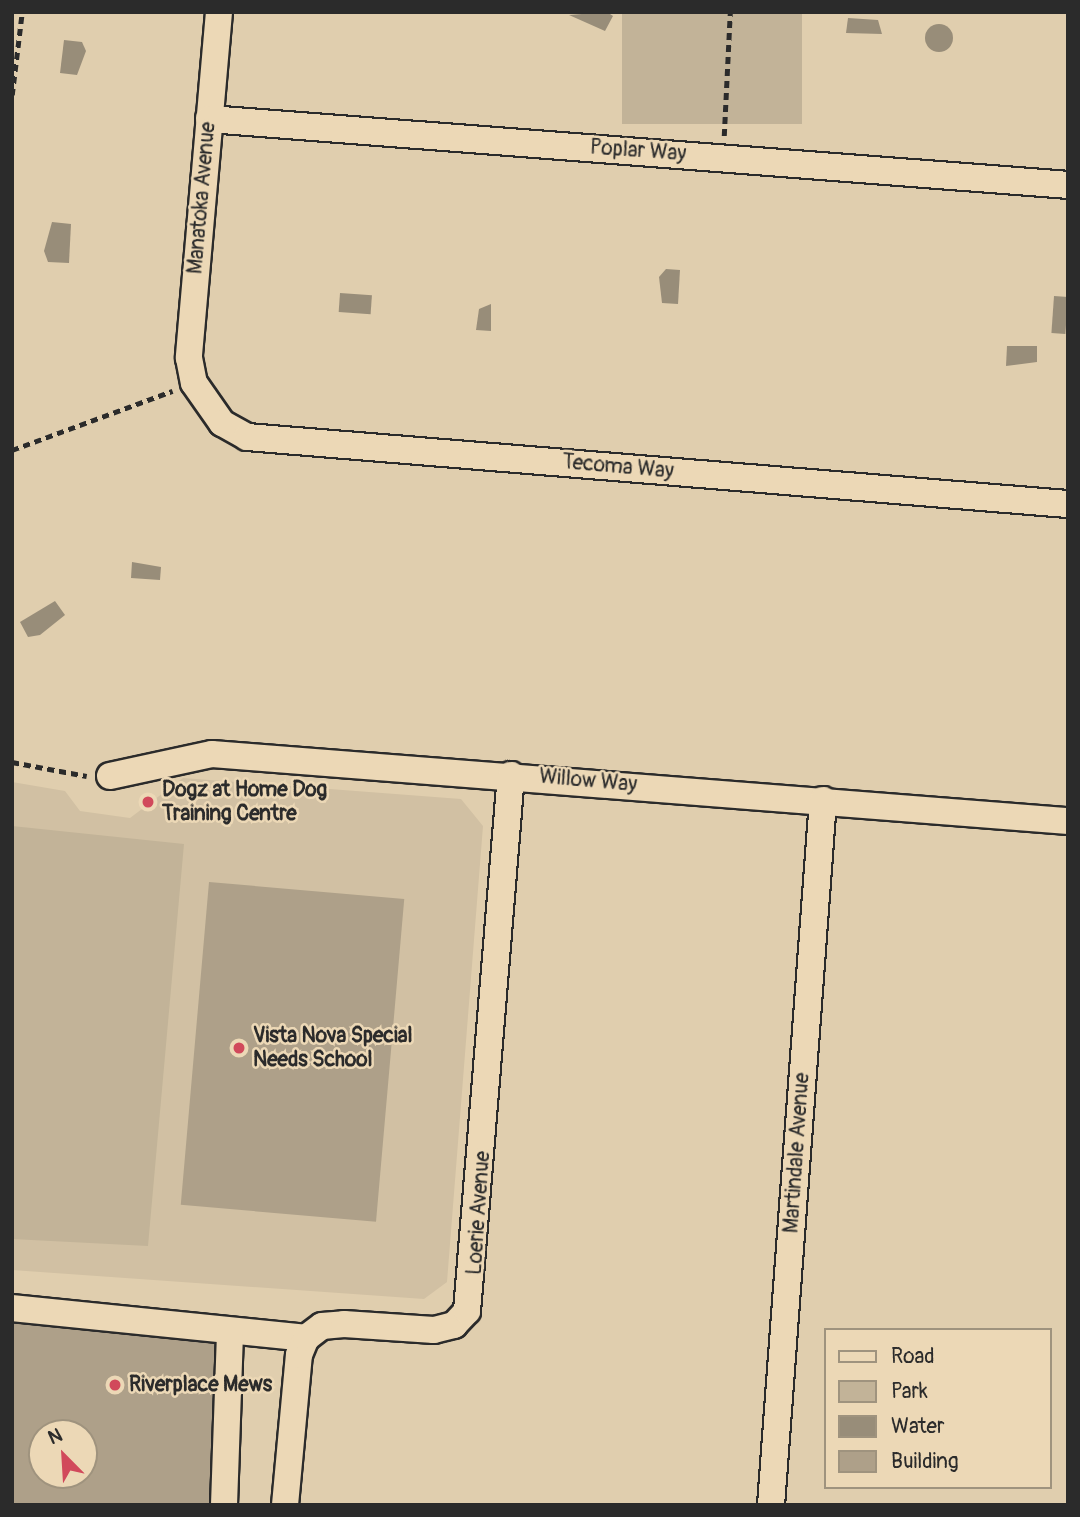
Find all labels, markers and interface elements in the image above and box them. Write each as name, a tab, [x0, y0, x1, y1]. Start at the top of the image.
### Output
street label: Manatoka Avenue	[183, 121, 221, 275]
street label: Poplar Way	[589, 135, 687, 167]
street label: Tecoma Way	[561, 450, 675, 484]
street label: Willow Way	[538, 764, 638, 798]
place label: Dogz at Home Dog Training Centre	[162, 777, 327, 827]
marker: Dogz at Home Dog Training Centre	[140, 794, 156, 810]
place label: Vista Nova Special Needs School	[253, 1023, 412, 1073]
marker: Vista Nova Special Needs School	[231, 1040, 247, 1056]
street label: Martindale Avenue	[779, 1072, 815, 1234]
street label: Loerie Avenue	[462, 1150, 496, 1276]
legend	[824, 1328, 1052, 1489]
text: Road	[891, 1343, 935, 1370]
place label: Riverplace Mews	[129, 1372, 272, 1398]
marker: Riverplace Mews	[107, 1377, 123, 1393]
text: Park	[891, 1378, 928, 1405]
text: Water	[891, 1413, 944, 1440]
north arrow	[28, 1419, 98, 1489]
text: N	[45, 1423, 66, 1450]
text: Building	[891, 1448, 958, 1475]

